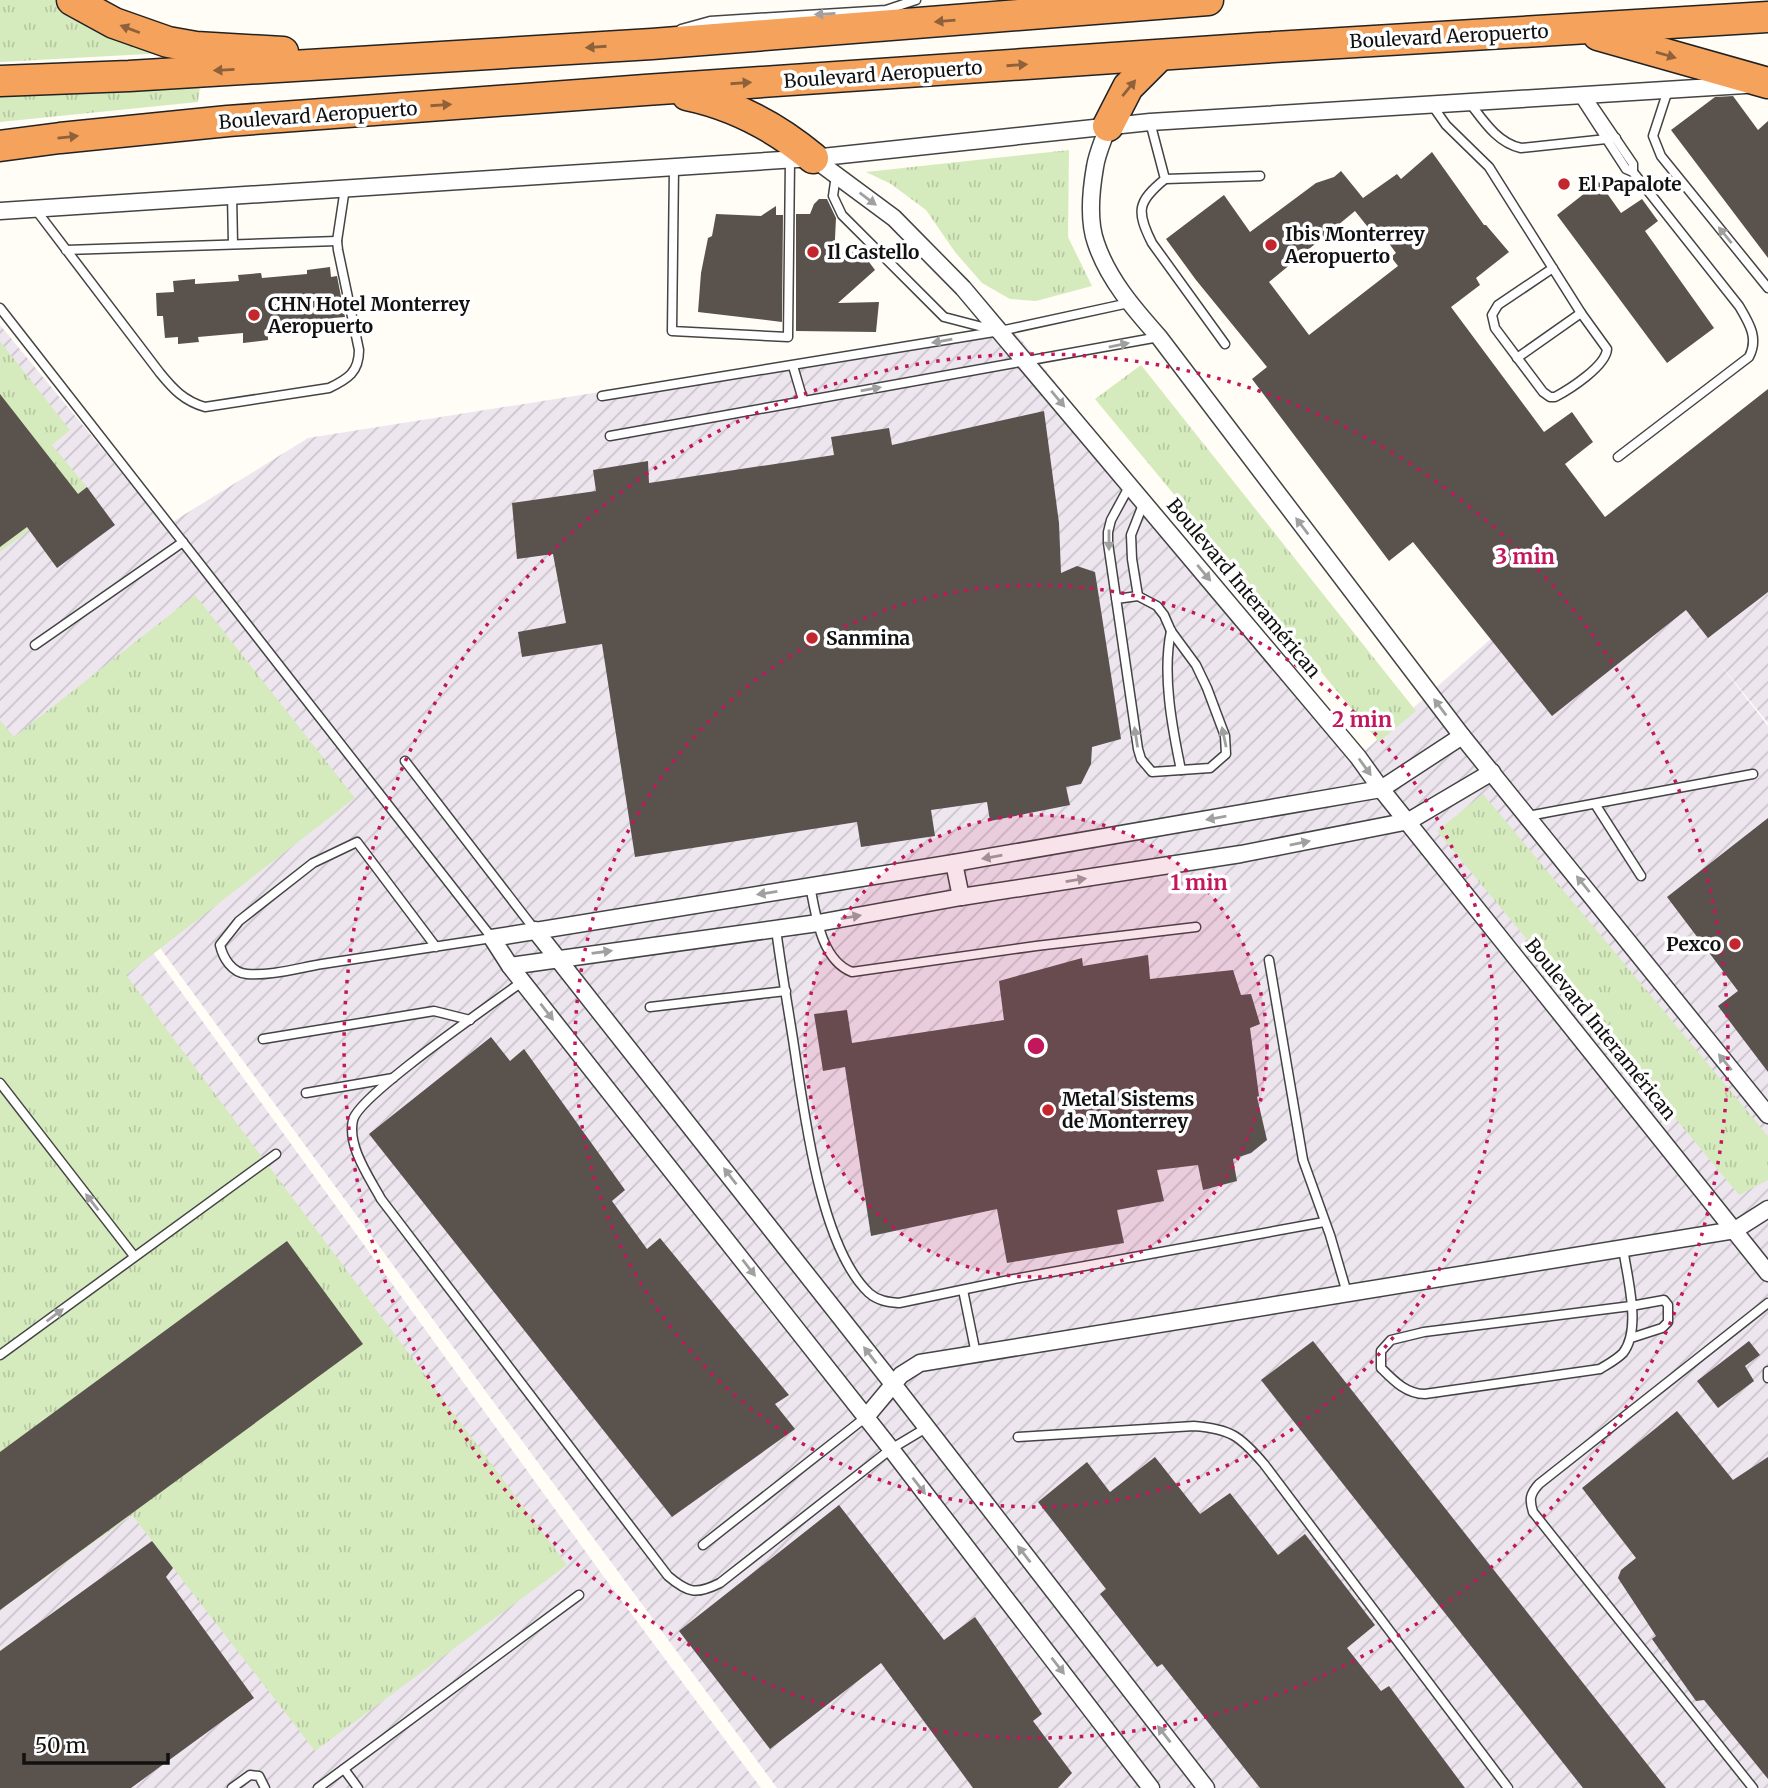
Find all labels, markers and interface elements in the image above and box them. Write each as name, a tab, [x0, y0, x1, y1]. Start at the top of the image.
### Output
one-way arrow	[814, 8, 836, 19]
one-way arrow	[934, 16, 956, 27]
street label: Boulevard Aeropuerto	[1349, 19, 1549, 53]
one-way arrow	[120, 24, 141, 35]
one-way arrow	[585, 42, 607, 53]
one-way arrow	[1656, 51, 1677, 61]
street label: Boulevard Aeropuerto	[783, 55, 983, 93]
one-way arrow	[1006, 60, 1028, 71]
one-way arrow	[213, 65, 235, 76]
one-way arrow	[730, 78, 752, 89]
one-way arrow	[1122, 79, 1137, 97]
street label: Boulevard Aeropuerto	[218, 96, 418, 134]
one-way arrow	[430, 99, 452, 110]
one-way arrow	[57, 131, 79, 142]
place label: El Papalote	[1578, 172, 1682, 196]
marker: El Papalote	[1556, 176, 1572, 192]
one-way arrow	[859, 192, 877, 206]
place label: Ibis Monterrey Aeropuerto	[1284, 222, 1425, 268]
one-way arrow	[1718, 227, 1733, 244]
marker: Ibis Monterrey Aeropuerto	[1263, 237, 1279, 253]
place label: Il Castello	[827, 240, 919, 264]
marker: Il Castello	[805, 244, 821, 260]
place label: CHN Hotel Monterrey Aeropuerto	[267, 292, 471, 338]
marker: CHN Hotel Monterrey Aeropuerto	[246, 307, 262, 323]
one-way arrow	[931, 336, 953, 347]
one-way arrow	[1108, 339, 1130, 350]
one-way arrow	[860, 383, 882, 394]
one-way arrow	[1050, 390, 1065, 407]
street label: Boulevard Interamérican	[1162, 493, 1326, 683]
one-way arrow	[1296, 517, 1310, 535]
one-way arrow	[1103, 529, 1115, 551]
text: 3 min	[1495, 543, 1555, 570]
one-way arrow	[1196, 565, 1211, 582]
place label: Sanmina	[826, 626, 911, 650]
marker: Sanmina	[804, 630, 820, 646]
one-way arrow	[1433, 698, 1447, 716]
text: 2 min	[1332, 706, 1392, 733]
one-way arrow	[1131, 726, 1142, 748]
one-way arrow	[1218, 726, 1229, 748]
one-way arrow	[1358, 758, 1372, 776]
one-way arrow	[1205, 812, 1227, 823]
one-way arrow	[1289, 837, 1311, 848]
one-way arrow	[981, 852, 1003, 863]
text: 1 min	[1170, 869, 1228, 896]
one-way arrow	[1065, 874, 1087, 885]
one-way arrow	[1575, 876, 1590, 894]
one-way arrow	[756, 888, 778, 899]
one-way arrow	[840, 911, 862, 922]
place label: Pexco	[1666, 932, 1721, 956]
street label: Boulevard Interamérican	[1520, 933, 1682, 1125]
marker: Pexco	[1727, 936, 1743, 952]
one-way arrow	[591, 947, 613, 958]
one-way arrow	[540, 1003, 555, 1021]
centre of rings	[1024, 1034, 1048, 1058]
one-way arrow	[1718, 1053, 1733, 1071]
place label: Metal Sistems de Monterrey	[1062, 1087, 1195, 1133]
marker: Metal Sistems de Monterrey	[1040, 1102, 1056, 1118]
one-way arrow	[723, 1167, 737, 1185]
one-way arrow	[85, 1193, 100, 1211]
one-way arrow	[741, 1259, 756, 1277]
one-way arrow	[46, 1308, 64, 1322]
one-way arrow	[864, 1346, 878, 1364]
one-way arrow	[912, 1476, 927, 1494]
one-way arrow	[1017, 1546, 1032, 1564]
one-way arrow	[1050, 1657, 1064, 1675]
scale bar	[24, 1722, 168, 1766]
one-way arrow	[1157, 1725, 1171, 1743]
text: 50 m	[35, 1732, 86, 1759]

